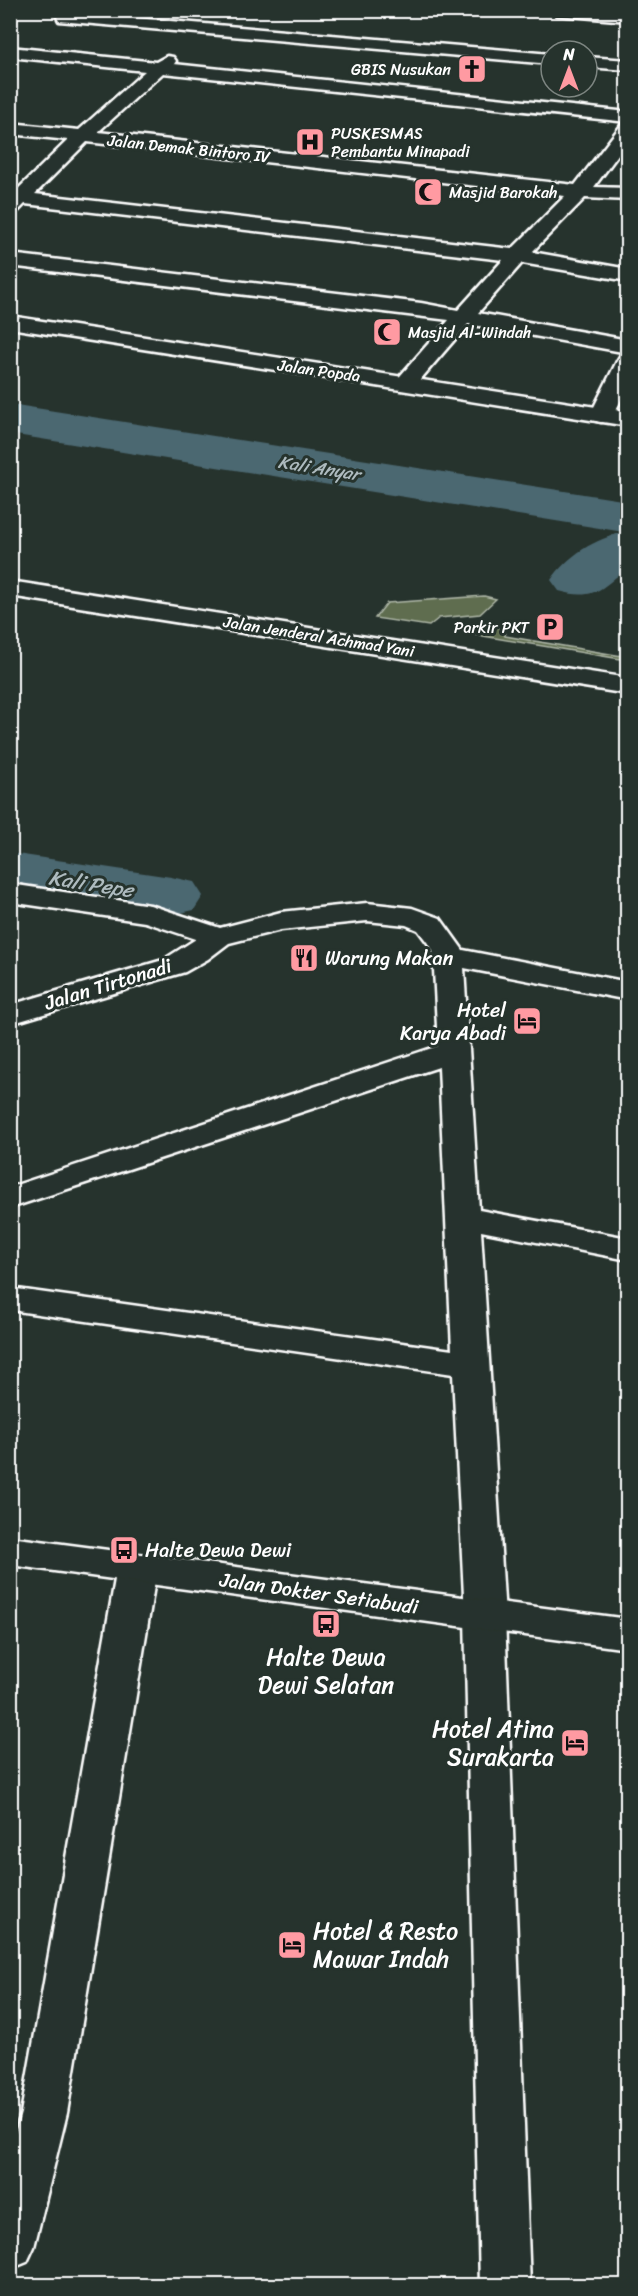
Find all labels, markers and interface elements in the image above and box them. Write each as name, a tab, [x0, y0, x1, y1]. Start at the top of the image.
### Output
north arrow	[539, 39, 599, 99]
text: N	[562, 40, 575, 69]
church icon: GBIS Nusukan	[456, 53, 488, 85]
place label: GBIS Nusukan	[351, 55, 451, 84]
place label: PUSKESMAS Pembantu Minapadi	[331, 119, 470, 166]
street label: Jalan Demak Bintoro IV	[105, 125, 272, 172]
hospital icon: PUSKESMAS Pembantu Minapadi	[294, 126, 326, 158]
mosque icon: Masjid Barokah	[412, 176, 444, 208]
place label: Masjid Barokah	[449, 178, 557, 207]
mosque icon: Masjid Al-Windah	[371, 316, 403, 348]
place label: Masjid Al-Windah	[408, 318, 531, 347]
street label: Jalan Popda	[275, 350, 362, 391]
water label: Kali Anyar	[276, 446, 366, 491]
street label: Jalan Jenderal Achmad Yani	[220, 607, 417, 666]
parking icon: Parkir PKT	[534, 611, 566, 643]
place label: Parkir PKT	[454, 613, 530, 642]
water label: Kali Pepe	[46, 859, 138, 910]
place label: Warung Makan	[325, 941, 453, 976]
restaurant icon: Warung Makan	[288, 942, 320, 974]
street label: Jalan Tirtonadi	[39, 948, 176, 1021]
place label: Hotel Karya Abadi	[400, 993, 507, 1051]
hotel icon: Hotel Karya Abadi	[511, 1005, 543, 1037]
place label: Halte Dewa Dewi	[145, 1533, 292, 1568]
bus stop icon: Halte Dewa Dewi	[108, 1534, 140, 1566]
street label: Jalan Dokter Setiabudi	[216, 1562, 421, 1625]
bus stop icon: Halte Dewa Dewi Selatan	[310, 1608, 342, 1640]
place label: Halte Dewa Dewi Selatan	[258, 1636, 394, 1706]
place label: Hotel Atina Surakarta	[432, 1708, 554, 1778]
hotel icon: Hotel Atina Surakarta	[559, 1727, 591, 1759]
place label: Hotel & Resto Mawar Indah	[313, 1910, 458, 1980]
hotel icon: Hotel & Resto Mawar Indah	[276, 1929, 308, 1961]

